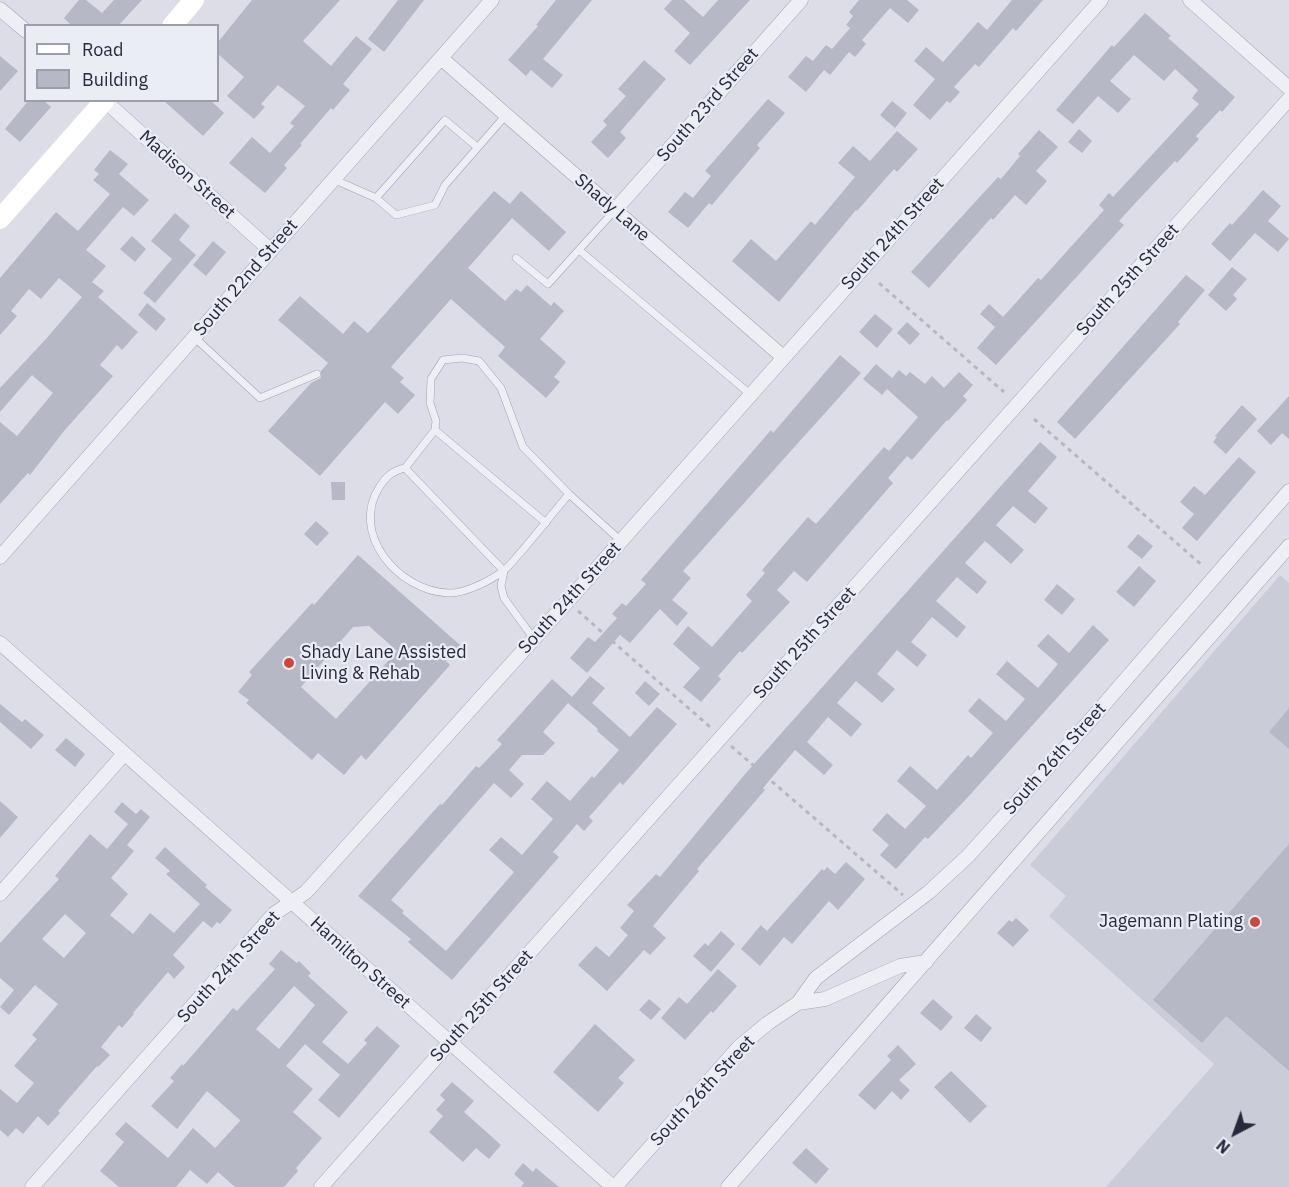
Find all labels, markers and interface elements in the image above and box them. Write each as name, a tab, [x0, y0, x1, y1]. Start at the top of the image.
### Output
legend	[24, 24, 219, 102]
text: Road	[82, 38, 123, 61]
street label: South 23rd Street	[653, 44, 763, 166]
text: Building	[82, 68, 148, 91]
street label: Madison Street	[134, 126, 240, 224]
street label: Shady Lane	[570, 169, 654, 247]
street label: South 24th Street	[837, 174, 949, 294]
street label: South 22nd Street	[189, 215, 303, 341]
street label: South 25th Street	[1072, 220, 1184, 340]
street label: South 24th Street	[514, 538, 626, 658]
street label: South 25th Street	[749, 583, 861, 703]
place label: Shady Lane Assisted Living & Rehab	[301, 642, 467, 684]
marker: Shady Lane Assisted Living & Rehab	[282, 656, 296, 670]
street label: South 26th Street	[999, 699, 1111, 819]
street label: South 24th Street	[173, 907, 285, 1027]
place label: Jagemann Plating	[1099, 911, 1243, 933]
street label: Hamilton Street	[305, 912, 415, 1014]
marker: Jagemann Plating	[1248, 915, 1262, 929]
street label: South 25th Street	[426, 946, 538, 1066]
street label: South 26th Street	[646, 1031, 760, 1151]
north arrow	[1205, 1103, 1265, 1163]
text: N	[1212, 1135, 1234, 1158]

